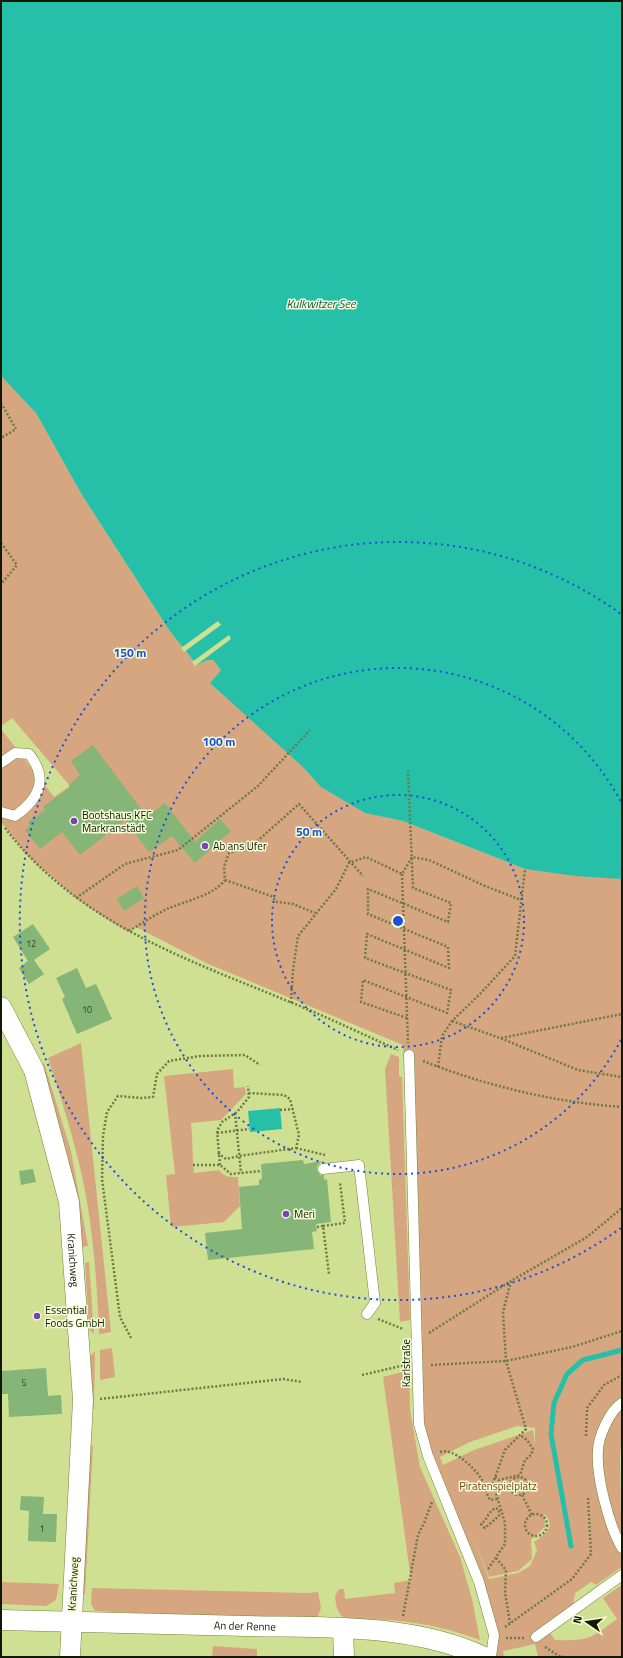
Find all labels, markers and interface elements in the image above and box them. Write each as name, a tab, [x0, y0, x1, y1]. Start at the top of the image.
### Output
water label: Kulkwitzer See	[286, 294, 357, 313]
text: 150 m	[114, 643, 146, 662]
text: 100 m	[203, 732, 235, 751]
place label: Bootshaus KFC Markranstädt	[82, 807, 152, 836]
marker: Bootshaus KFC Markranstädt	[69, 816, 79, 826]
text: 50 m	[296, 822, 322, 841]
place label: Ab ans Ufer	[213, 838, 267, 854]
marker: Ab ans Ufer	[200, 841, 210, 851]
centre of rings	[391, 914, 405, 928]
house number: 12	[26, 937, 36, 950]
house number: 10	[82, 1003, 92, 1016]
place label: Meri	[294, 1206, 315, 1222]
marker: Meri	[281, 1209, 291, 1219]
street label: Kranichweg	[63, 1233, 83, 1288]
place label: Essential Foods GmbH	[45, 1302, 105, 1331]
marker: Essential Foods GmbH	[32, 1311, 42, 1321]
street label: Karlstraße	[398, 1338, 414, 1387]
house number: 5	[21, 1376, 27, 1389]
park label: Piratenspielplatz	[459, 1478, 537, 1494]
house number: 1	[39, 1522, 45, 1535]
street label: Kranichweg	[64, 1556, 82, 1611]
north arrow	[567, 1602, 607, 1642]
text: N	[569, 1614, 586, 1625]
street label: An der Renne	[214, 1617, 276, 1635]

